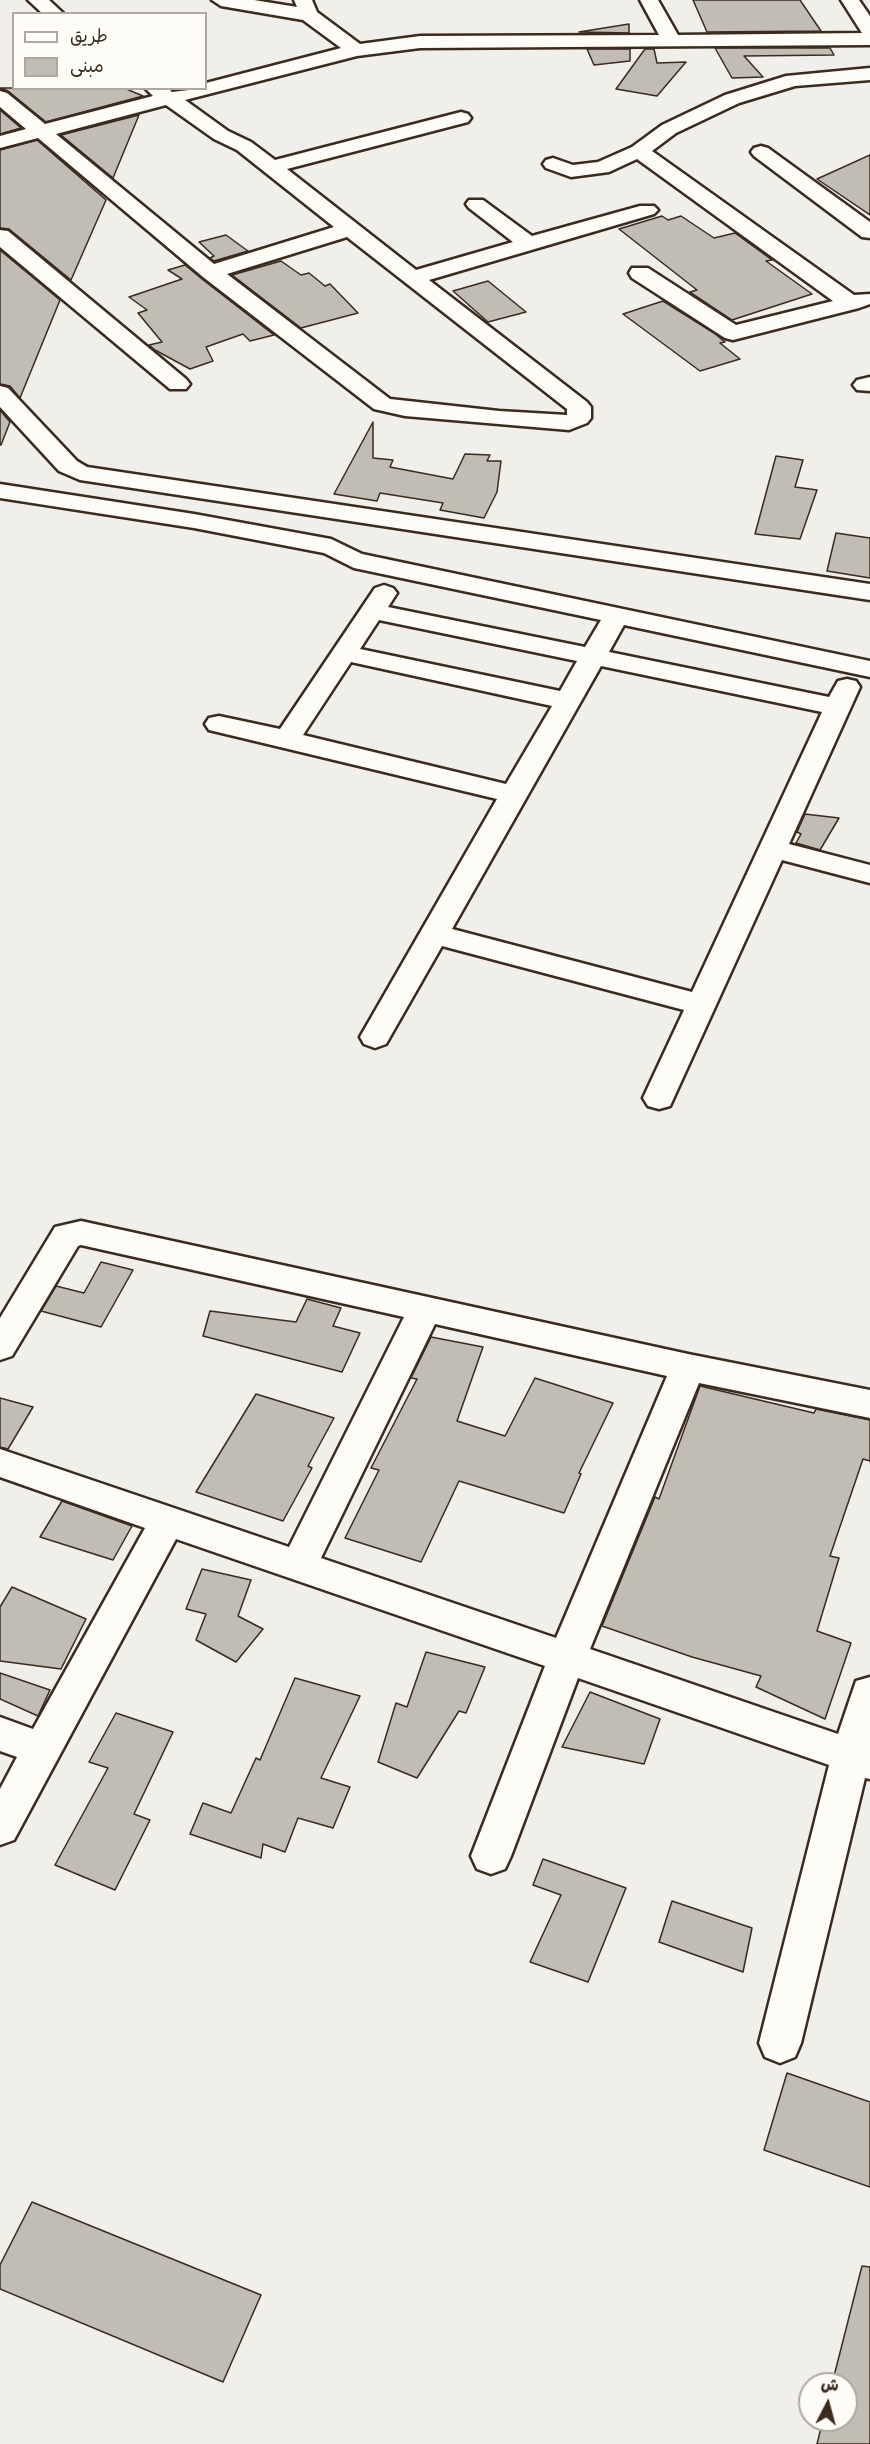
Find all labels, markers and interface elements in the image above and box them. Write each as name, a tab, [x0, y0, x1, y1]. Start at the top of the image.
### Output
legend	[12, 12, 207, 90]
text: طريق	[70, 25, 108, 49]
text: مبنى	[70, 55, 104, 79]
north arrow	[798, 2372, 858, 2432]
text: ش	[820, 2374, 840, 2397]

